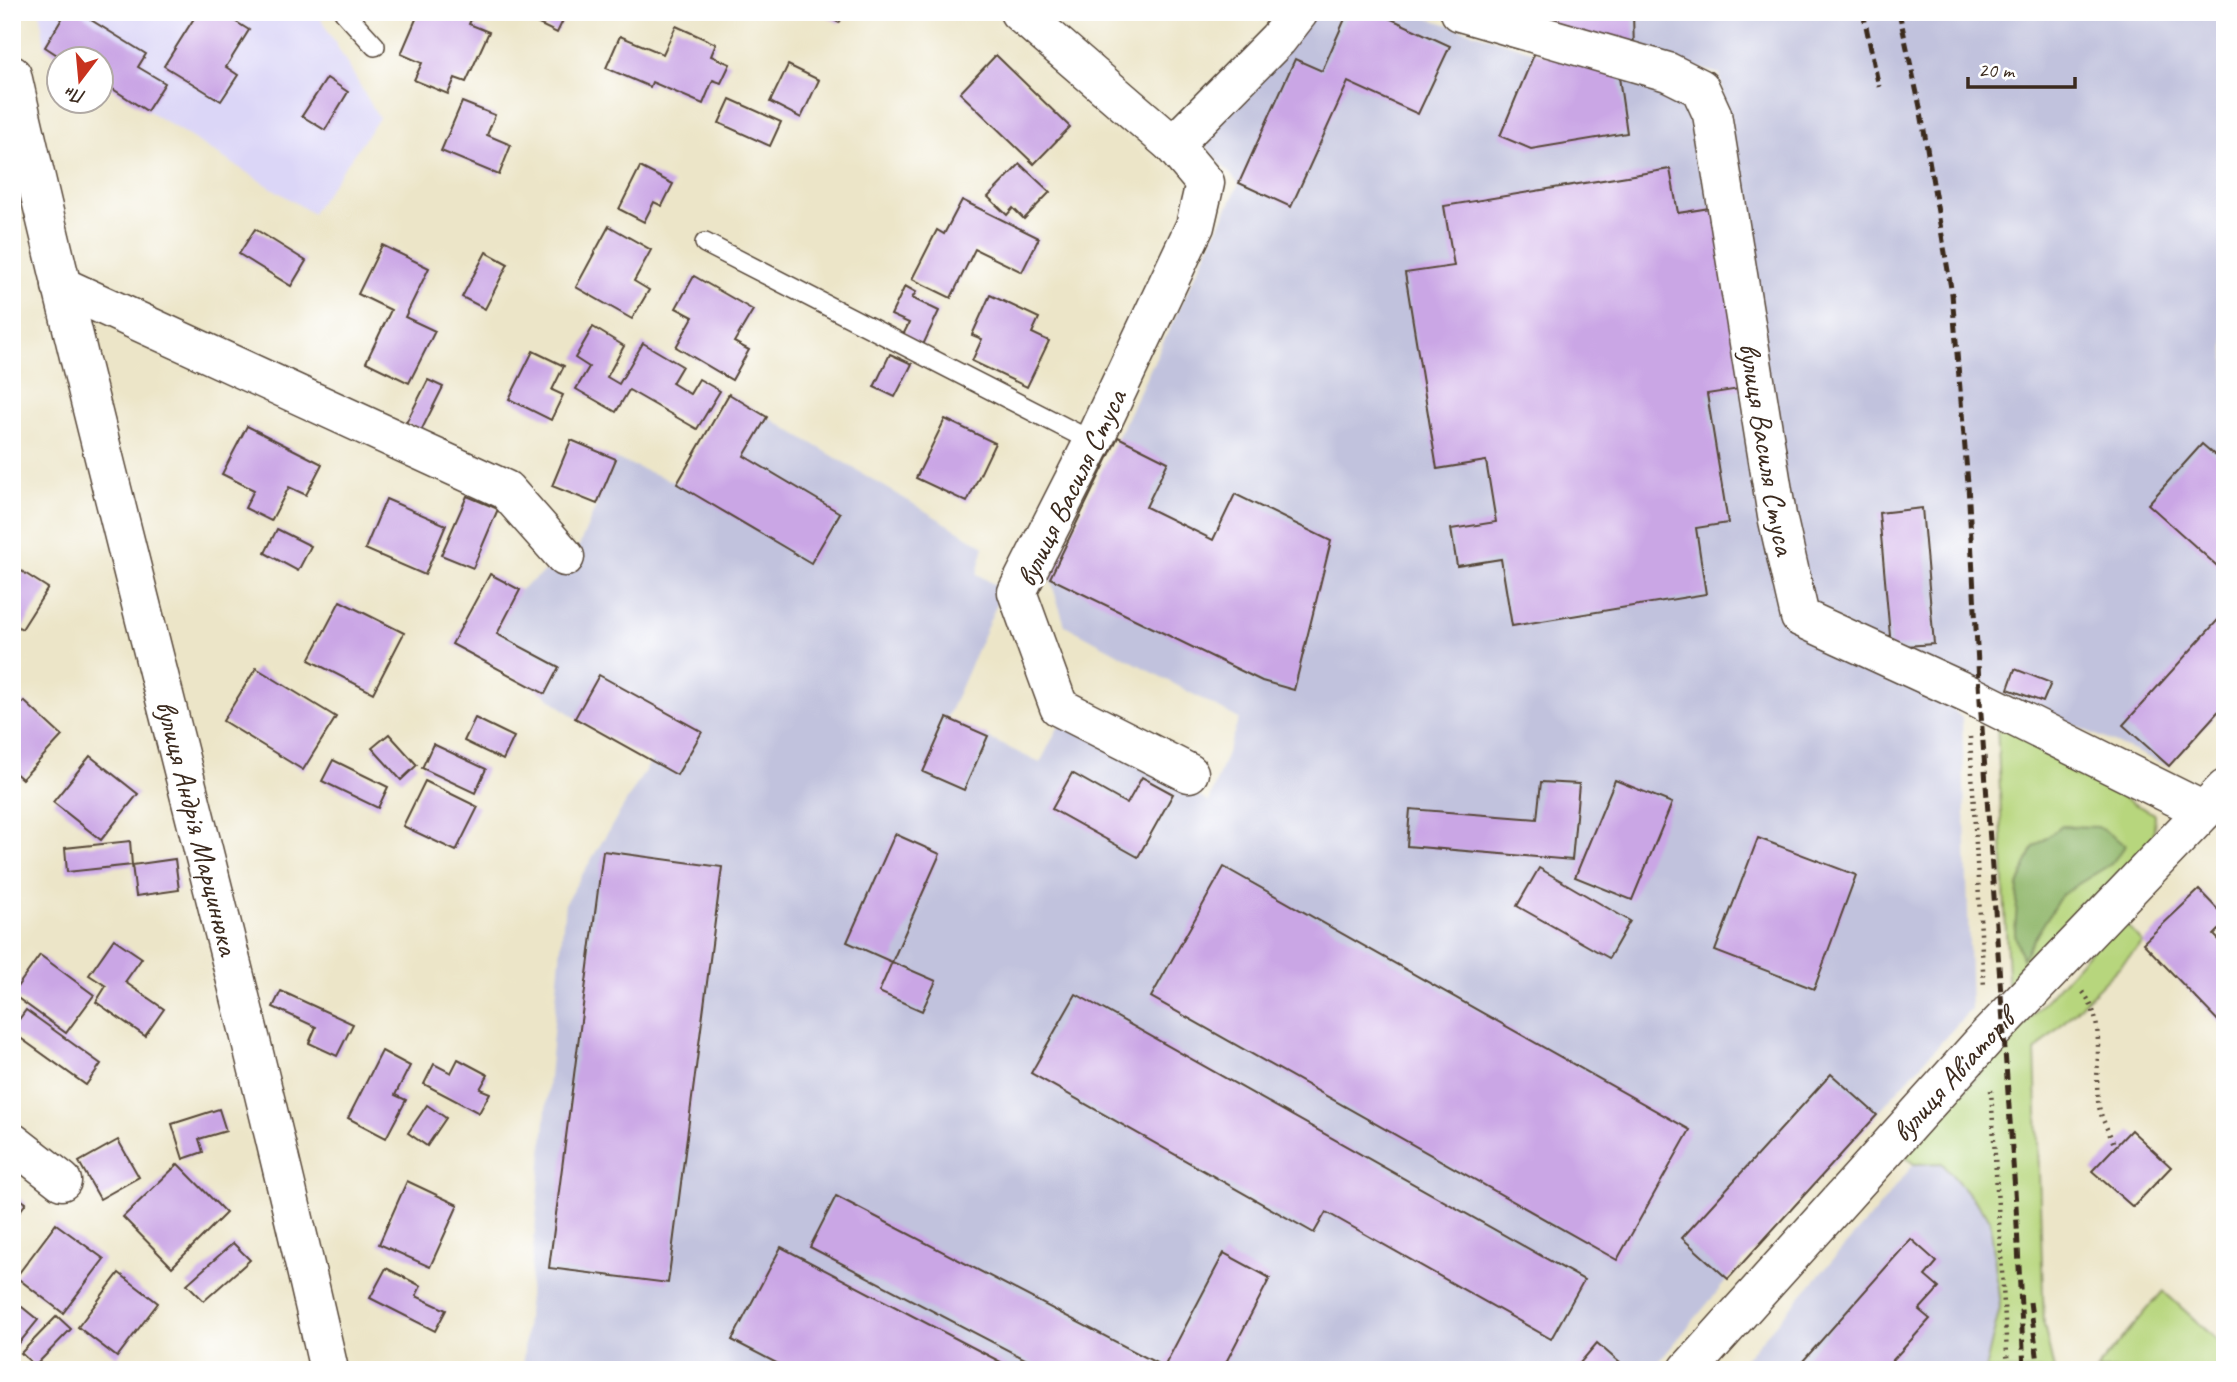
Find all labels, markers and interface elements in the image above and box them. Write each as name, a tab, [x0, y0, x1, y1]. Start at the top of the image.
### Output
north arrow	[46, 46, 116, 116]
scale bar	[1968, 46, 2074, 90]
text: 20 m	[1978, 57, 2016, 83]
text: Пн	[61, 81, 88, 110]
street label: вулиця Василя Стуса	[1730, 340, 1805, 560]
street label: вулиця Василя Стуса	[1007, 382, 1136, 593]
street label: вулиця Андрія Марцинюка	[147, 696, 248, 961]
street label: вулиця Авіаторів	[1883, 996, 2027, 1150]

